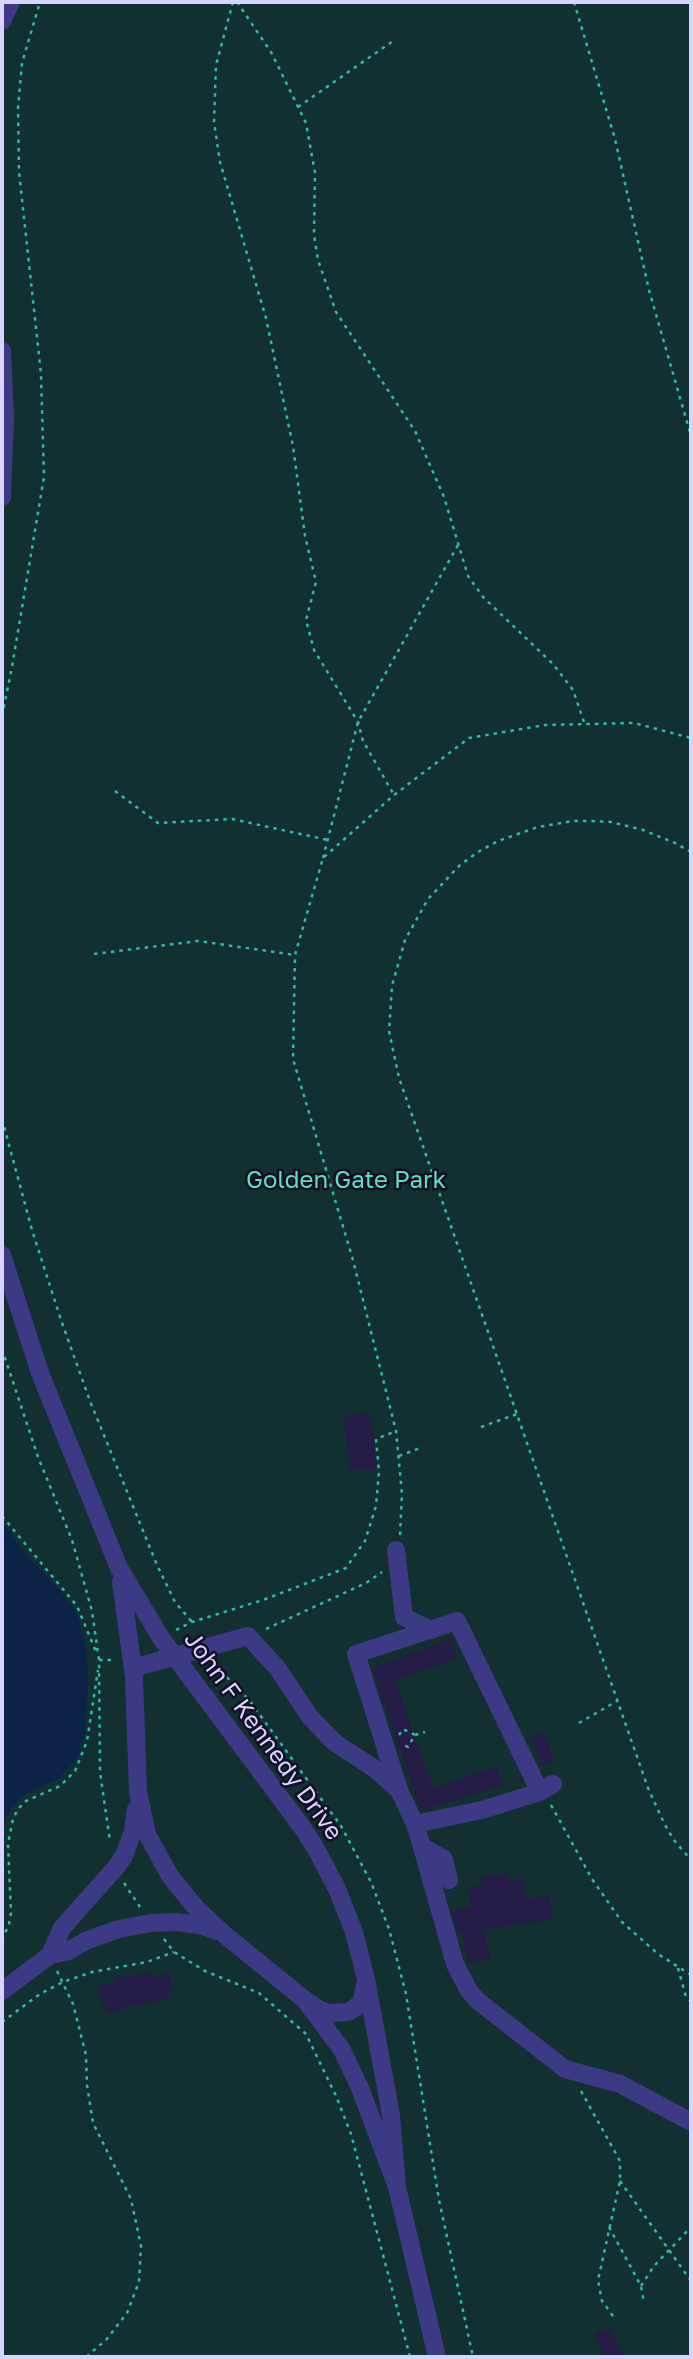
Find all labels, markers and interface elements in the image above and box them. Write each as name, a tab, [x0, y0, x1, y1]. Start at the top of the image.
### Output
park label: Golden Gate Park	[246, 1166, 446, 1194]
street label: John F Kennedy Drive	[178, 1626, 348, 1846]

